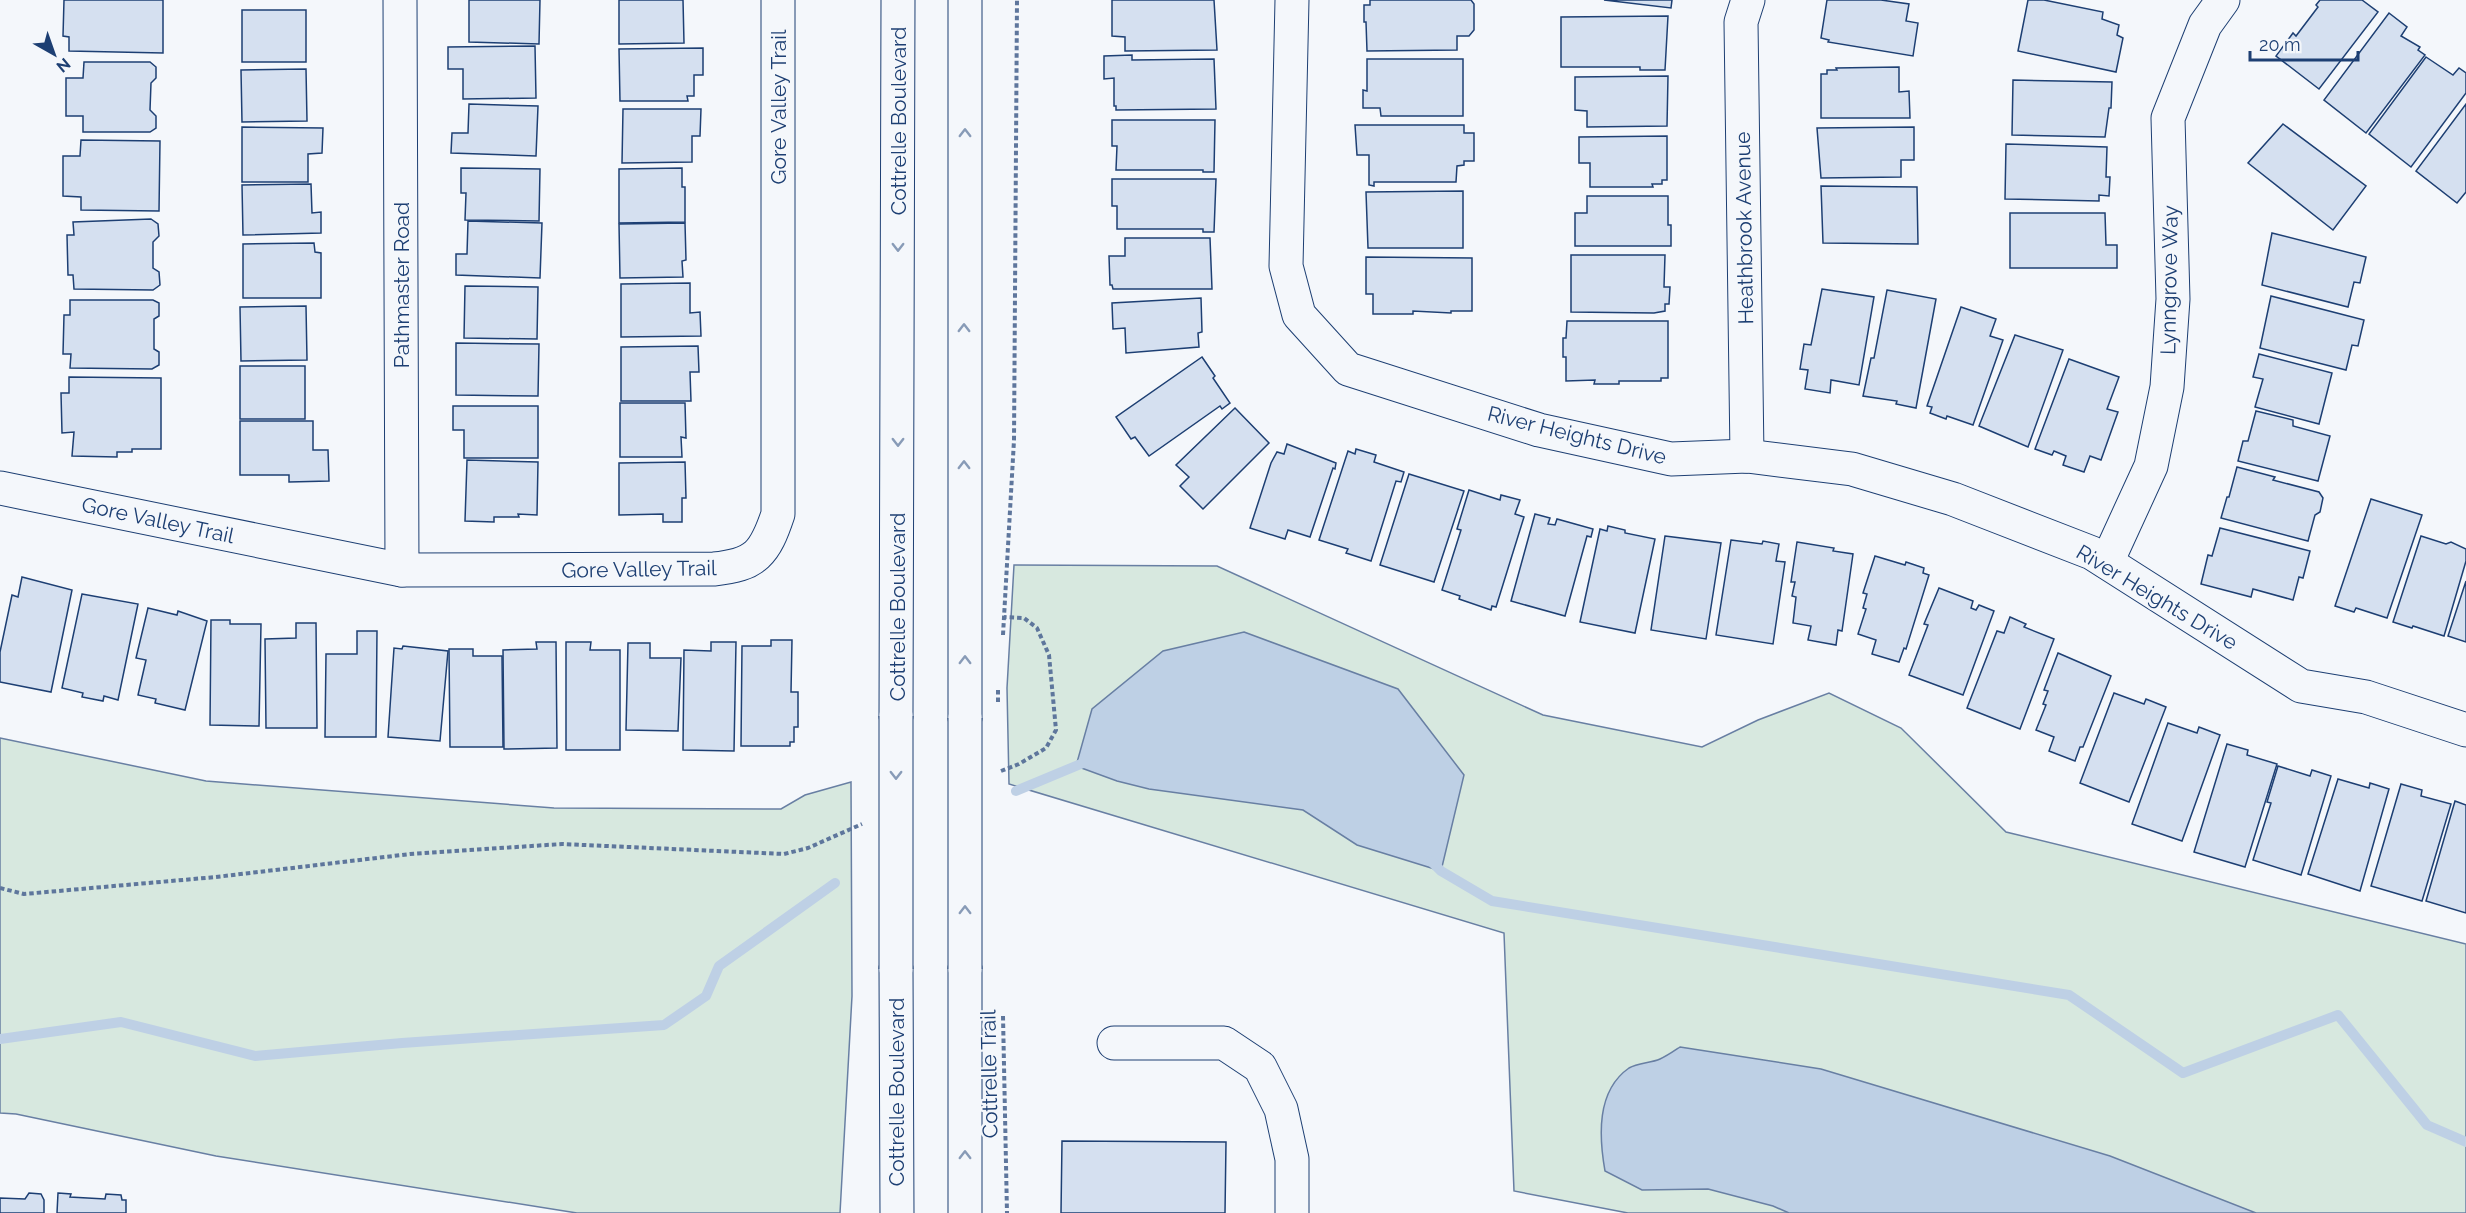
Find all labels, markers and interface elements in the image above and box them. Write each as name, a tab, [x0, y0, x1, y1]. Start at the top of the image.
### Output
north arrow	[24, 24, 84, 84]
scale bar	[2250, 24, 2358, 62]
street label: Cottrelle Boulevard	[886, 27, 911, 215]
street label: Gore Valley Trail	[766, 29, 791, 185]
text: 20 m	[2259, 34, 2301, 55]
text: N	[53, 54, 74, 76]
one-way arrow	[959, 128, 971, 137]
street label: Heathbrook Avenue	[1730, 131, 1758, 325]
street label: Pathmaster Road	[389, 202, 414, 368]
street label: Lynngrove Way	[2155, 205, 2183, 355]
one-way arrow	[892, 243, 904, 252]
one-way arrow	[958, 323, 970, 332]
street label: River Heights Drive	[1485, 401, 1669, 469]
one-way arrow	[892, 438, 904, 447]
one-way arrow	[958, 460, 970, 469]
street label: Gore Valley Trail	[80, 492, 237, 548]
street label: Cottrelle Boulevard	[885, 513, 910, 701]
street label: River Heights Drive	[2072, 539, 2242, 655]
street label: Gore Valley Trail	[561, 555, 717, 583]
one-way arrow	[959, 655, 971, 664]
one-way arrow	[890, 770, 902, 779]
one-way arrow	[959, 906, 971, 915]
street label: Cottrelle Boulevard	[884, 998, 909, 1186]
street label: Cottrelle Trail	[975, 1009, 1003, 1139]
one-way arrow	[959, 1150, 971, 1159]

